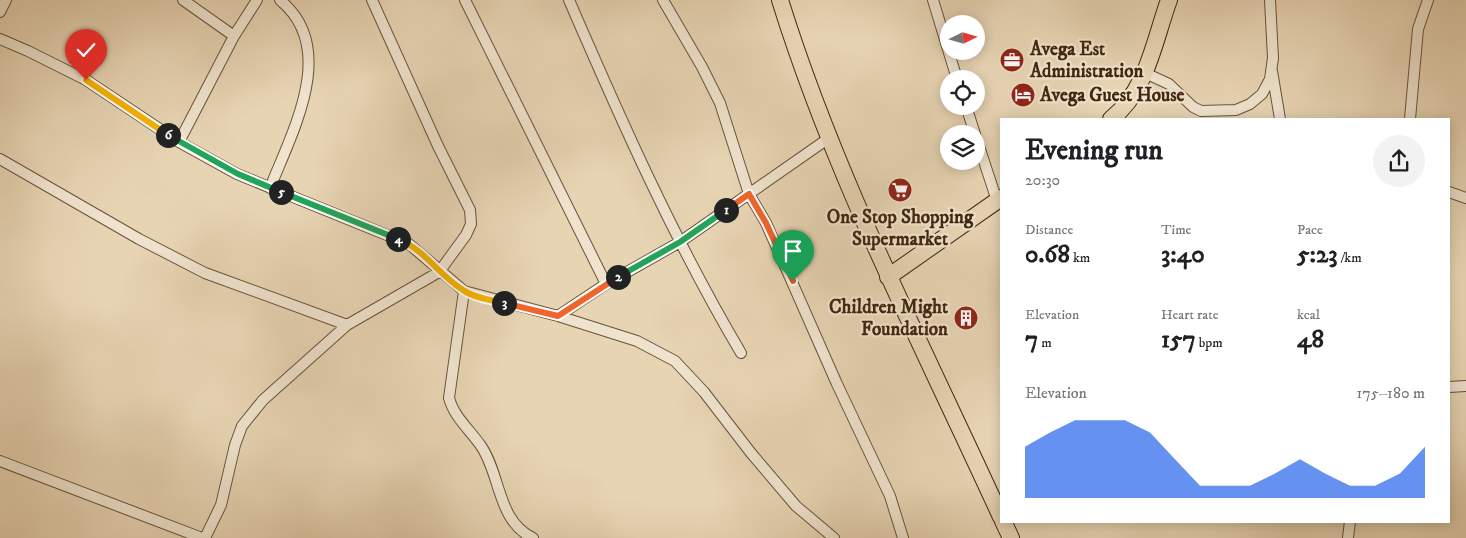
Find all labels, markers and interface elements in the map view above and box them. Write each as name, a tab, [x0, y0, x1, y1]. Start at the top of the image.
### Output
north arrow	[940, 15, 985, 60]
map controls	[940, 15, 985, 170]
pin	[65, 29, 107, 80]
icon: check	[72, 36, 100, 64]
place label: Avega Est Administration	[1029, 38, 1144, 83]
office icon: Avega Est Administration	[999, 47, 1025, 73]
button: locate	[940, 70, 985, 115]
hotel icon: Avega Guest House	[1010, 82, 1036, 108]
place label: Avega Guest House	[1039, 84, 1185, 107]
pin: 6	[156, 122, 180, 148]
button: layers	[940, 125, 985, 170]
text: 6	[165, 126, 172, 144]
text: Evening run	[1025, 133, 1163, 168]
button: share	[1373, 135, 1425, 187]
text: 20:30	[1025, 170, 1060, 190]
supermarket icon: One Stop Shopping Supermarket	[887, 177, 913, 203]
pin: 5	[268, 180, 294, 204]
text: 5	[278, 183, 285, 201]
pin: 1	[714, 198, 738, 222]
text: 1	[724, 201, 729, 219]
place label: One Stop Shopping Supermarket	[827, 206, 974, 251]
text: Distance	[1025, 221, 1073, 239]
text: Time	[1161, 221, 1191, 239]
text: Pace	[1297, 221, 1323, 239]
pin: 4	[386, 226, 410, 252]
text: 4	[394, 230, 403, 248]
pin	[772, 230, 814, 281]
icon: arrive	[779, 237, 807, 265]
text: 0.68	[1025, 239, 1070, 270]
text: 3:40	[1161, 239, 1205, 270]
text: 5:23	[1297, 239, 1338, 270]
text: km	[1070, 249, 1090, 267]
text: /km	[1338, 249, 1362, 267]
pin: 2	[606, 264, 630, 290]
text: 2	[615, 268, 622, 286]
pin: 3	[492, 290, 516, 316]
text: 3	[502, 294, 507, 312]
place label: Children Might Foundation	[829, 296, 949, 341]
building icon: Children Might Foundation	[953, 305, 979, 331]
text: Elevation	[1025, 306, 1079, 324]
text: Heart rate	[1161, 306, 1218, 324]
text: kcal	[1297, 306, 1320, 324]
text: 7	[1025, 324, 1038, 355]
text: 157	[1161, 324, 1196, 355]
text: 48	[1297, 324, 1324, 355]
text: m	[1038, 334, 1052, 352]
text: bpm	[1196, 334, 1223, 352]
text: Elevation	[1025, 383, 1087, 403]
text: 175–180 m	[1356, 383, 1425, 403]

